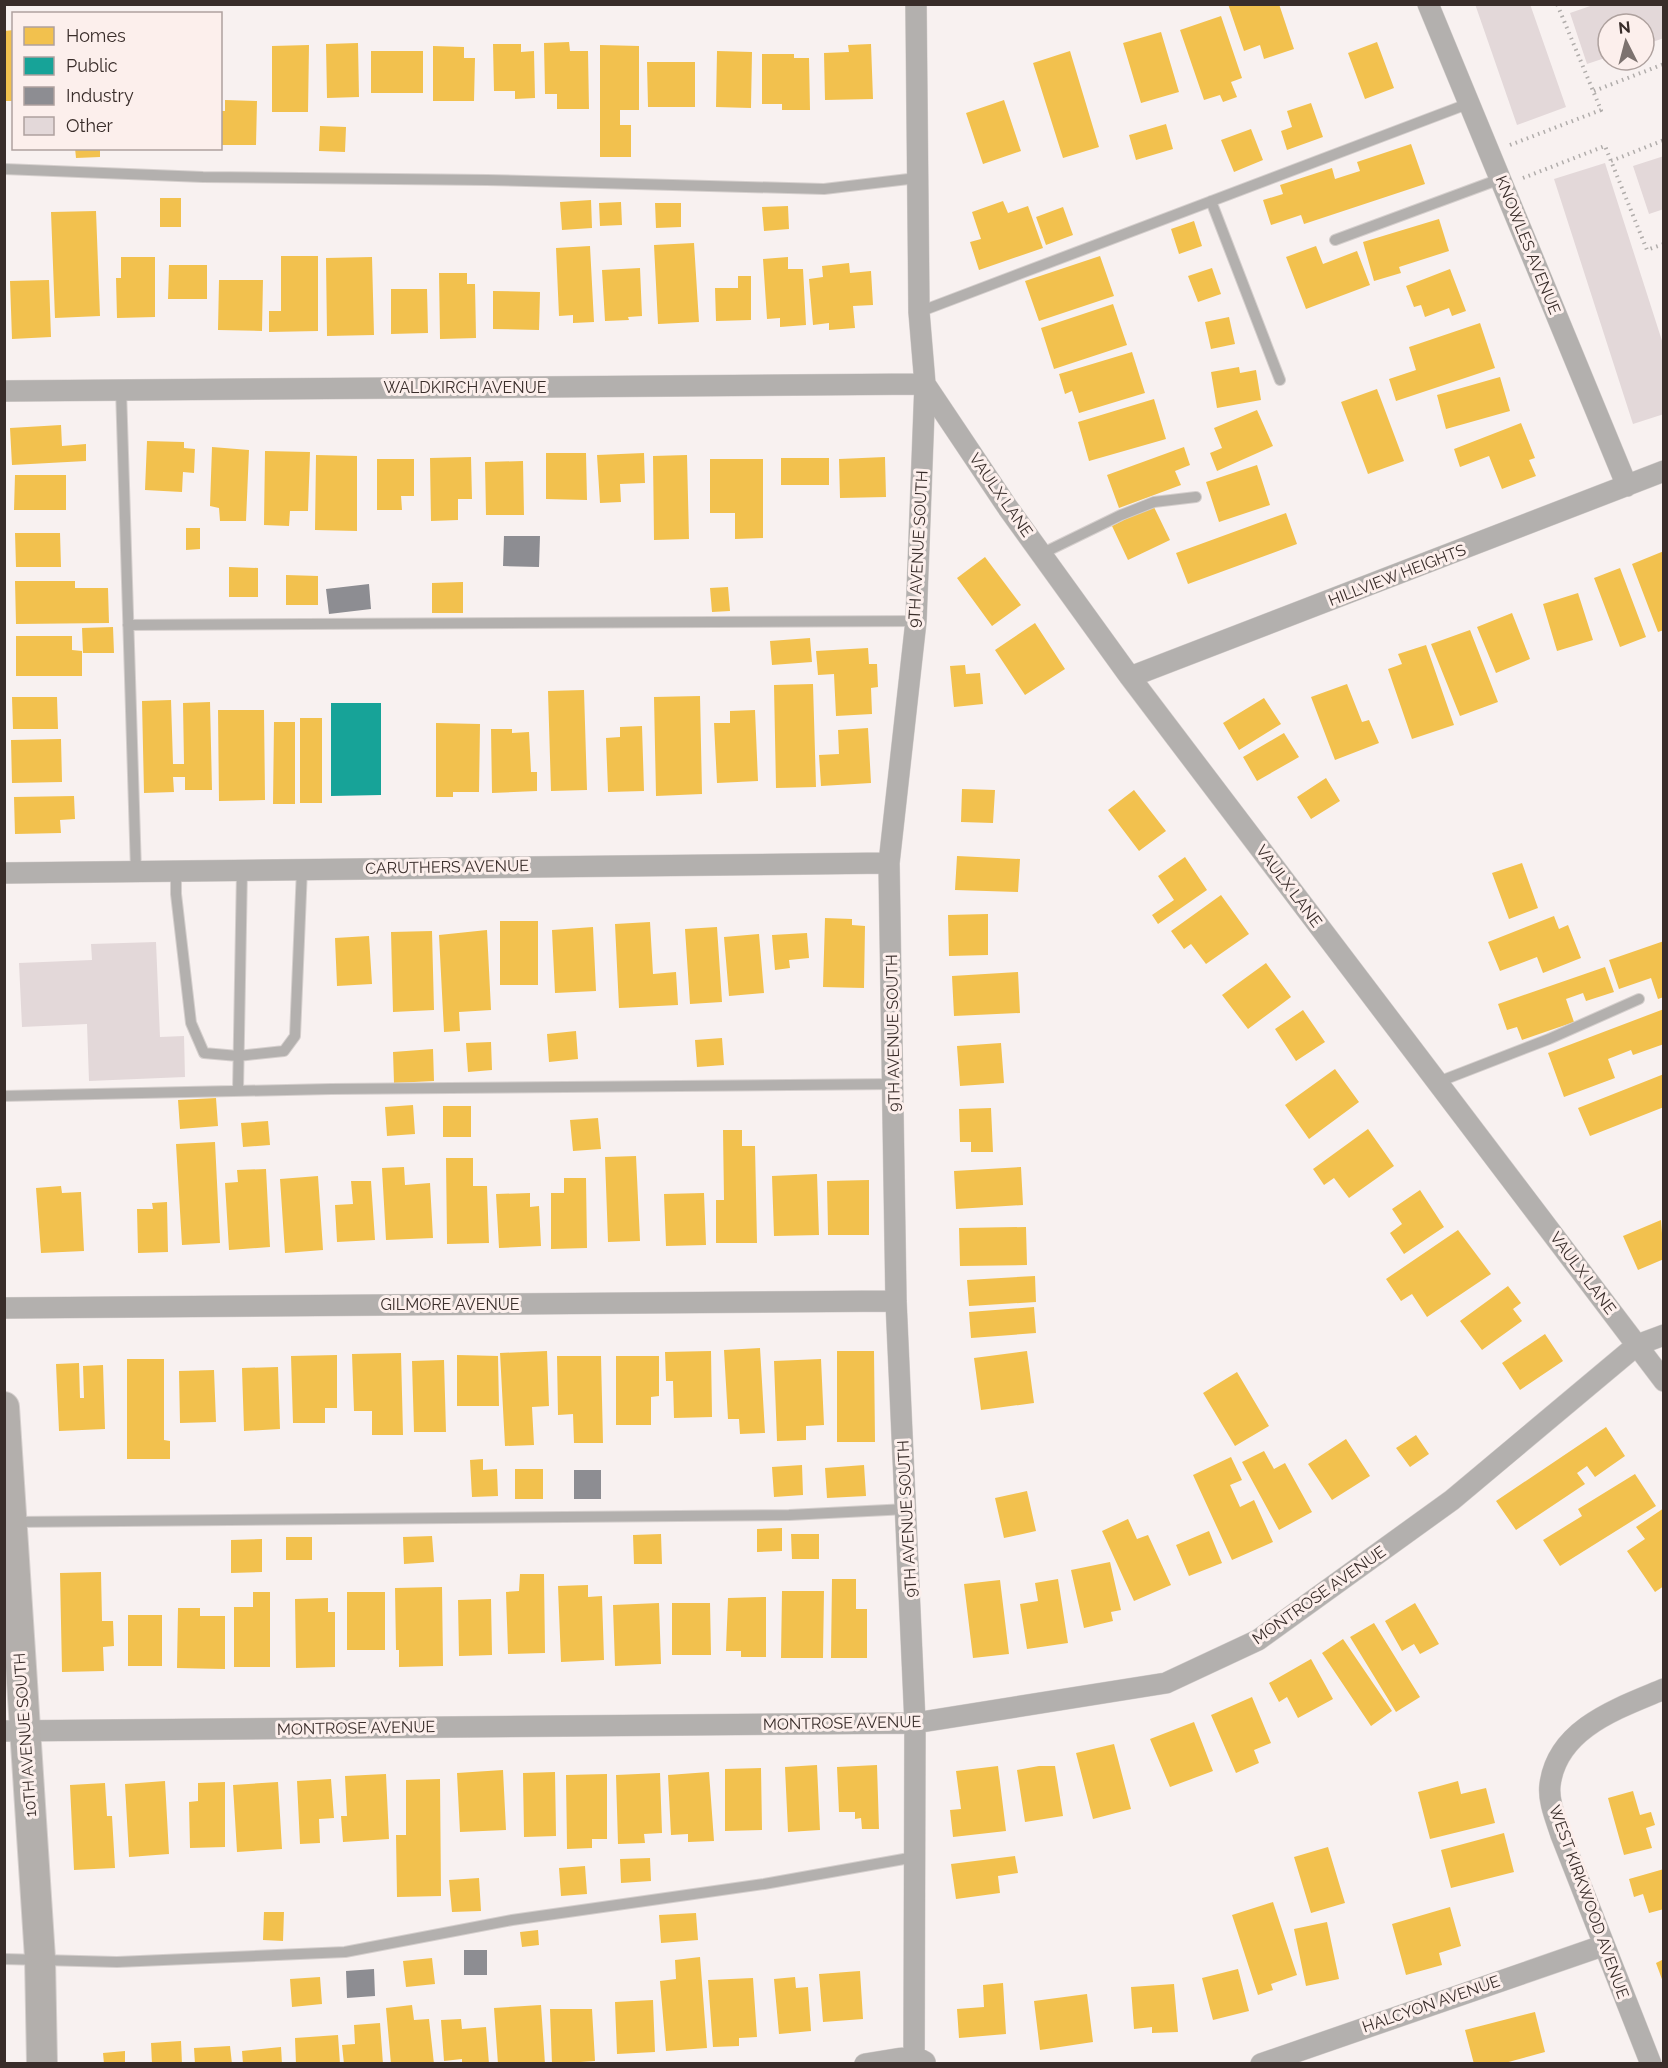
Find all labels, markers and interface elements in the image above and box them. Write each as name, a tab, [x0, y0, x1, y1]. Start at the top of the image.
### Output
legend	[12, 12, 222, 150]
north arrow	[1596, 12, 1656, 72]
text: N	[1617, 17, 1632, 38]
text: Homes	[66, 25, 126, 46]
text: Public	[66, 55, 118, 76]
text: Industry	[66, 85, 134, 106]
text: Other	[66, 115, 114, 136]
street label: KNOWLES AVENUE	[1491, 173, 1565, 317]
street label: WALDKIRCH AVENUE	[383, 378, 547, 397]
street label: VAULX LANE	[965, 449, 1037, 541]
street label: 9TH AVENUE SOUTH	[904, 470, 932, 628]
street label: HILLVIEW HEIGHTS	[1325, 540, 1469, 610]
street label: VAULX LANE	[1252, 841, 1326, 931]
street label: CARUTHERS AVENUE	[365, 856, 529, 878]
street label: 9TH AVENUE SOUTH	[882, 954, 904, 1112]
street label: VAULX LANE	[1546, 1228, 1620, 1318]
street label: GILMORE AVENUE	[380, 1295, 520, 1314]
street label: 9TH AVENUE SOUTH	[893, 1440, 921, 1598]
street label: MONTROSE AVENUE	[1249, 1542, 1390, 1648]
street label: 10TH AVENUE SOUTH	[10, 1652, 40, 1818]
street label: MONTROSE AVENUE	[763, 1712, 922, 1734]
street label: MONTROSE AVENUE	[277, 1717, 436, 1739]
street label: WEST KIRKWOOD AVENUE	[1545, 1803, 1633, 2002]
street label: HALCYON AVENUE	[1360, 1971, 1503, 2036]

